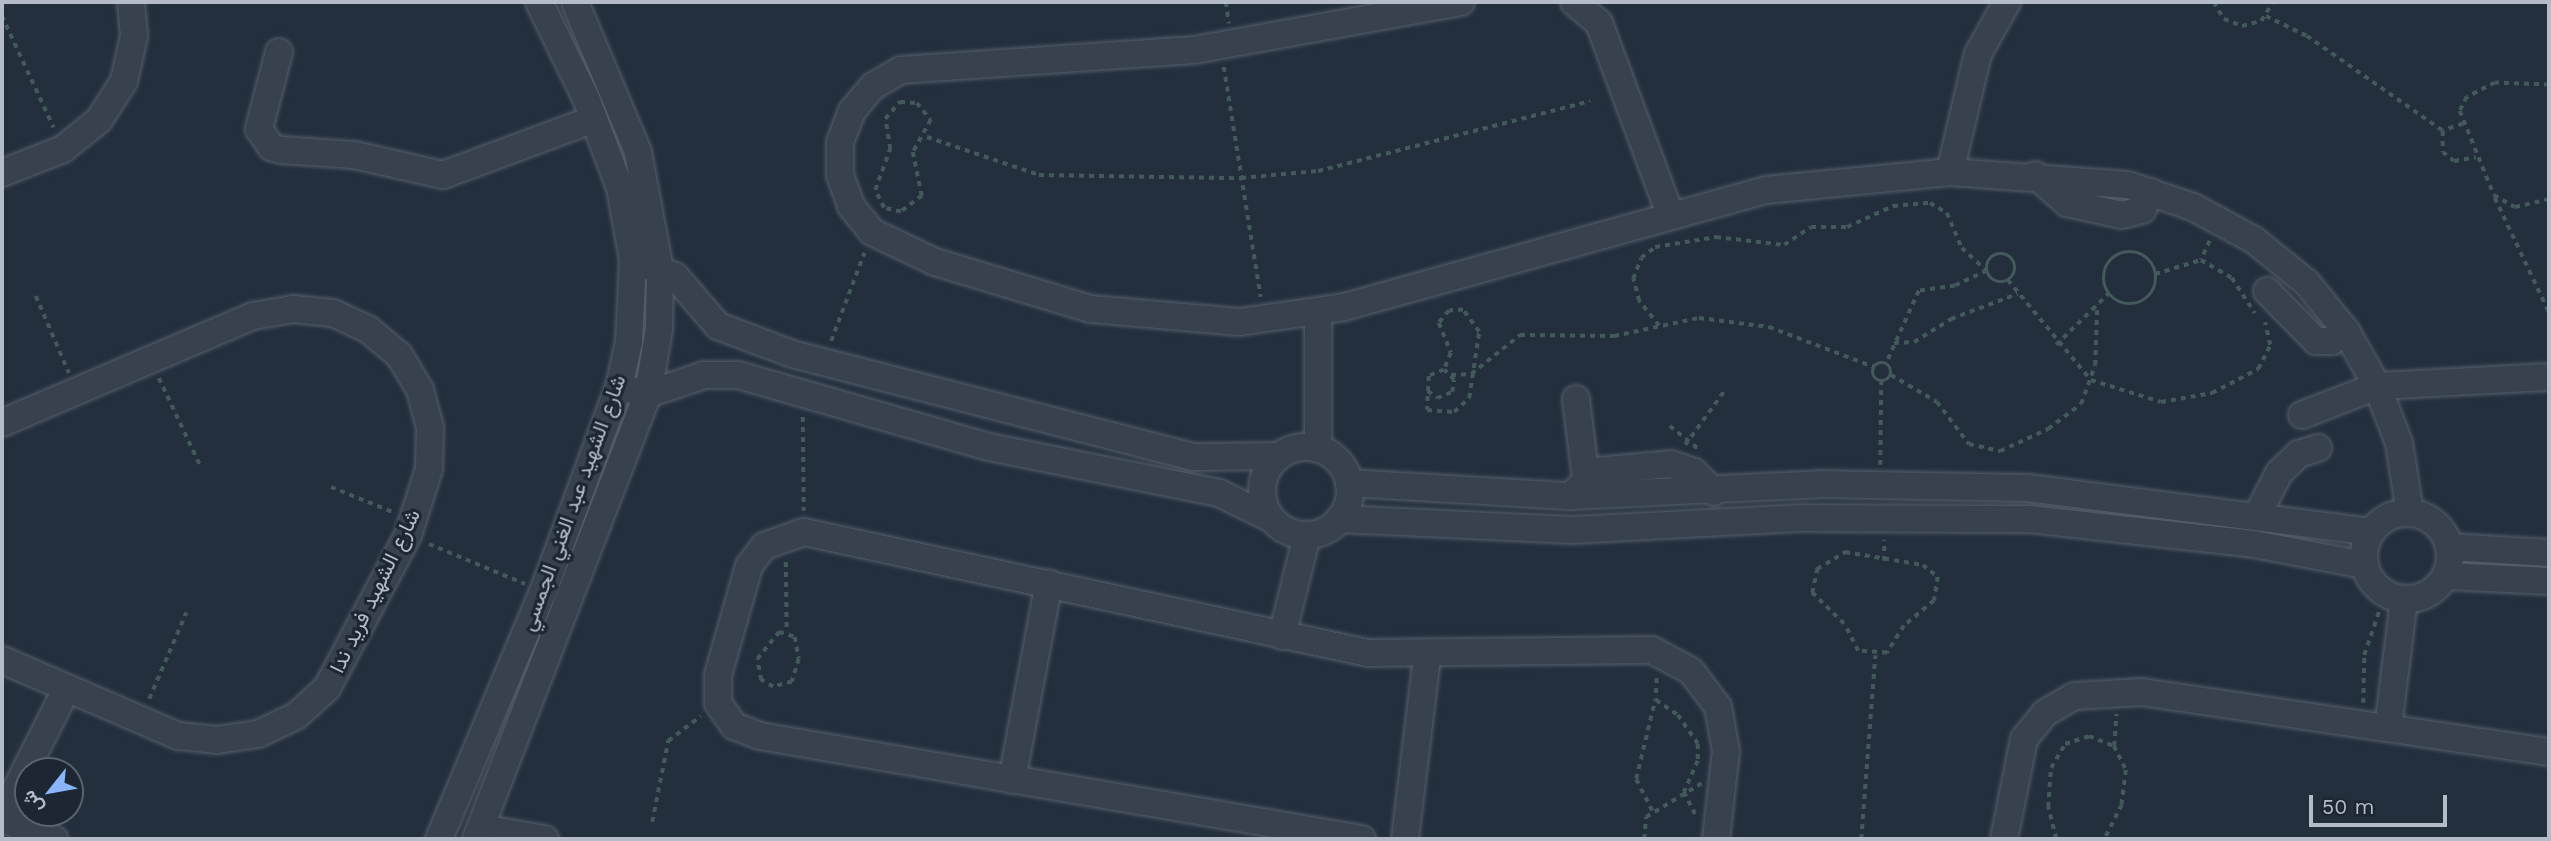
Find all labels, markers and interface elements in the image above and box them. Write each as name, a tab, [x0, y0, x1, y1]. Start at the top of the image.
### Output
street label: شارع الشهيد عبد الغني الجمسي	[515, 372, 631, 634]
street label: شارع الشهيد فريد ندا	[324, 505, 426, 677]
north arrow	[14, 757, 84, 827]
scale bar	[2313, 782, 2451, 826]
text: ش	[17, 786, 48, 818]
text: 50 m	[2322, 794, 2374, 819]

